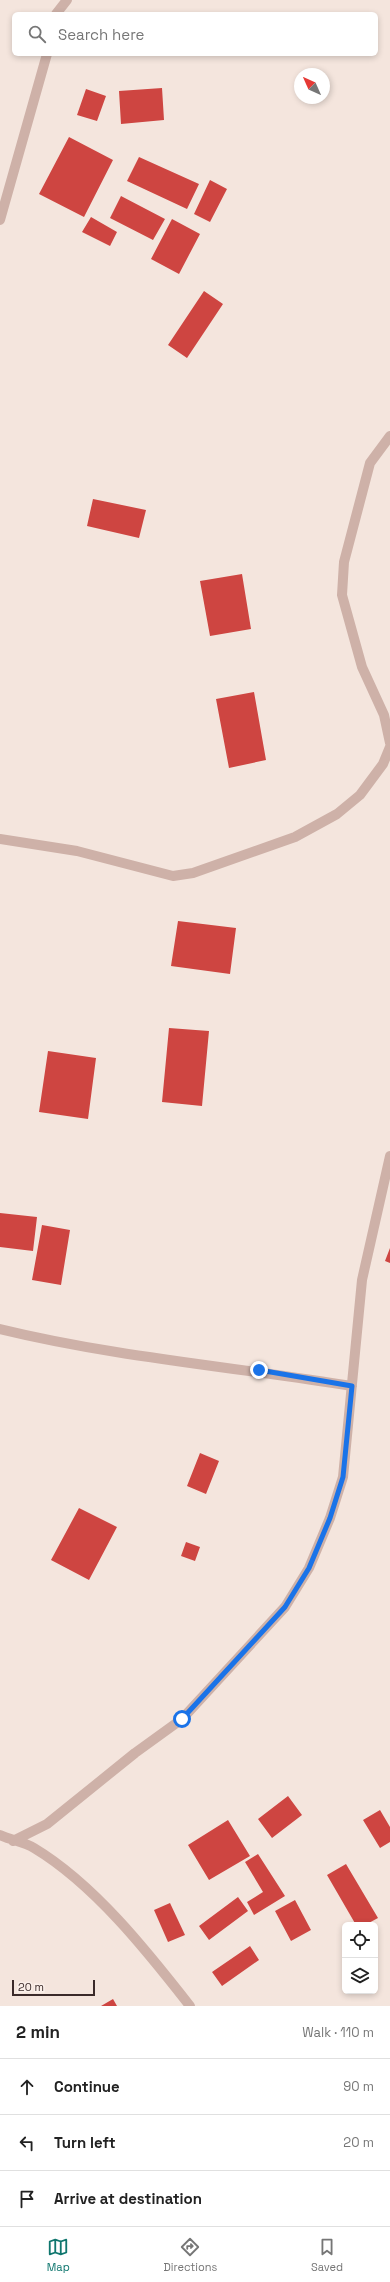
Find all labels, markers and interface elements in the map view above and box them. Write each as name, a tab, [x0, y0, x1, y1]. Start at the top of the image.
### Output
search box	[12, 12, 378, 56]
icon: search	[26, 23, 48, 45]
text: Search here	[58, 25, 144, 44]
north arrow	[294, 68, 330, 104]
route end	[250, 1361, 268, 1379]
route start	[173, 1710, 191, 1728]
map controls	[342, 1922, 378, 1994]
button: locate	[342, 1922, 378, 1958]
button: layers	[342, 1958, 378, 1994]
scale bar	[12, 1978, 95, 1997]
text: 20 m	[18, 1980, 44, 1994]
text: 2 min	[16, 2021, 60, 2043]
text: Walk · 110 m	[302, 2024, 374, 2041]
icon: ahead	[16, 2076, 38, 2098]
text: Continue	[54, 2077, 120, 2096]
text: 90 m	[343, 2078, 374, 2095]
icon: left	[16, 2132, 38, 2154]
text: Turn left	[54, 2133, 116, 2152]
text: 20 m	[343, 2134, 374, 2151]
icon: arrive	[16, 2188, 38, 2210]
text: Arrive at destination	[54, 2189, 202, 2208]
tab: Map	[47, 2236, 70, 2274]
tab: Directions	[163, 2236, 217, 2274]
tab: Saved	[311, 2236, 343, 2274]

